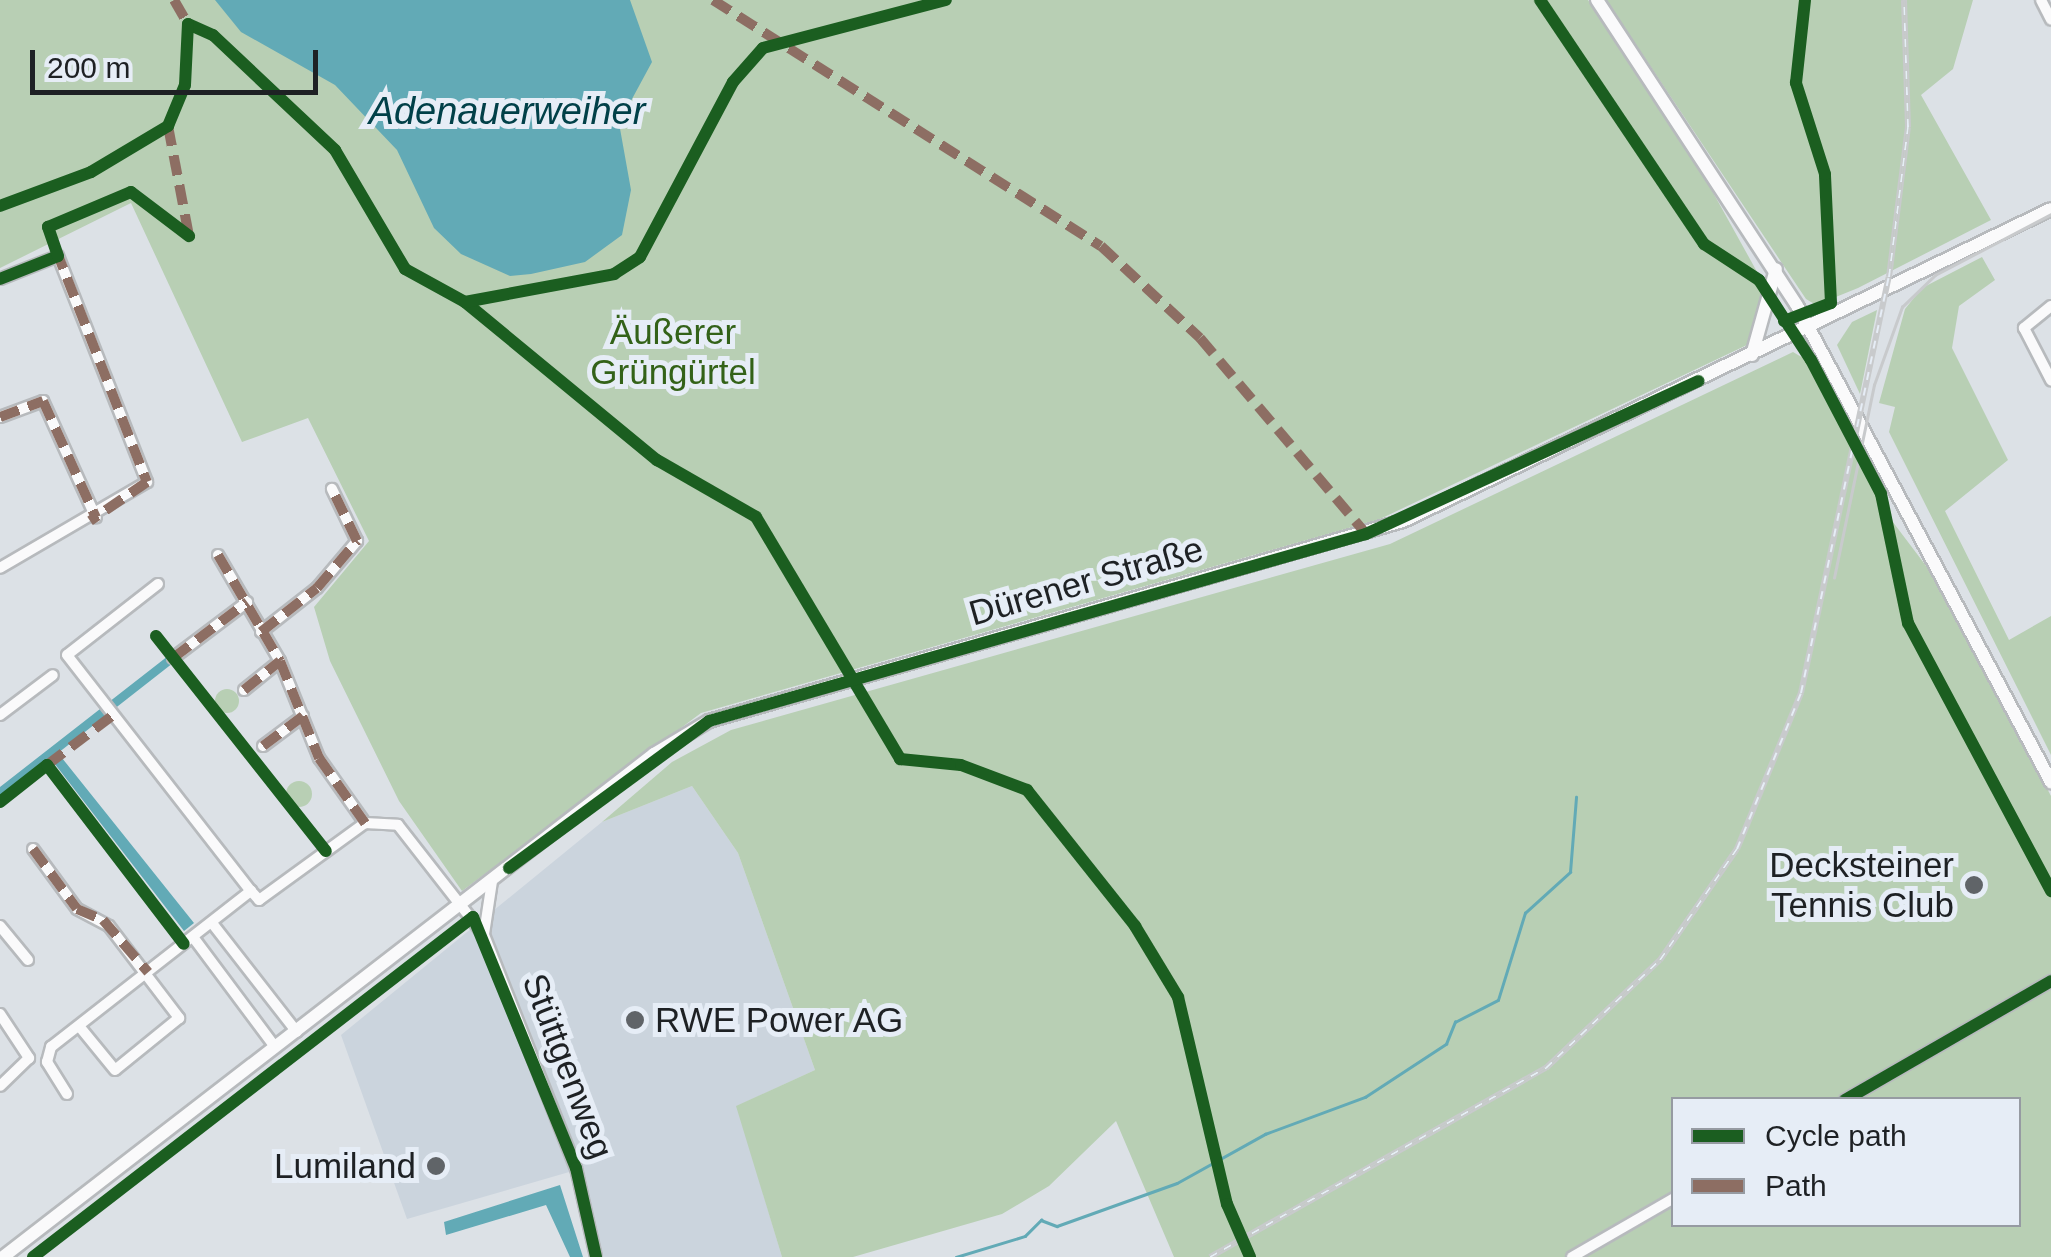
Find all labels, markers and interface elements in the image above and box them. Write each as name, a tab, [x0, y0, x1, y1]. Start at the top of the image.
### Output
scale bar	[35, 30, 322, 92]
text: 200 m	[47, 51, 130, 84]
water label: Adenauerweiher	[369, 89, 645, 135]
park label: Äußerer Grüngürtel	[590, 311, 756, 393]
street label: Dürener Straße	[964, 528, 1208, 634]
place label: Decksteiner Tennis Club	[1769, 844, 1954, 926]
marker: Decksteiner Tennis Club	[1963, 874, 1985, 896]
street label: Stüttgenweg	[514, 968, 622, 1164]
place label: RWE Power AG	[655, 999, 905, 1041]
marker: RWE Power AG	[624, 1009, 646, 1031]
legend	[1671, 1097, 2021, 1227]
text: Cycle path	[1765, 1119, 1907, 1152]
place label: Lumiland	[274, 1145, 416, 1187]
marker: Lumiland	[425, 1155, 447, 1177]
text: Path	[1765, 1169, 1827, 1202]

